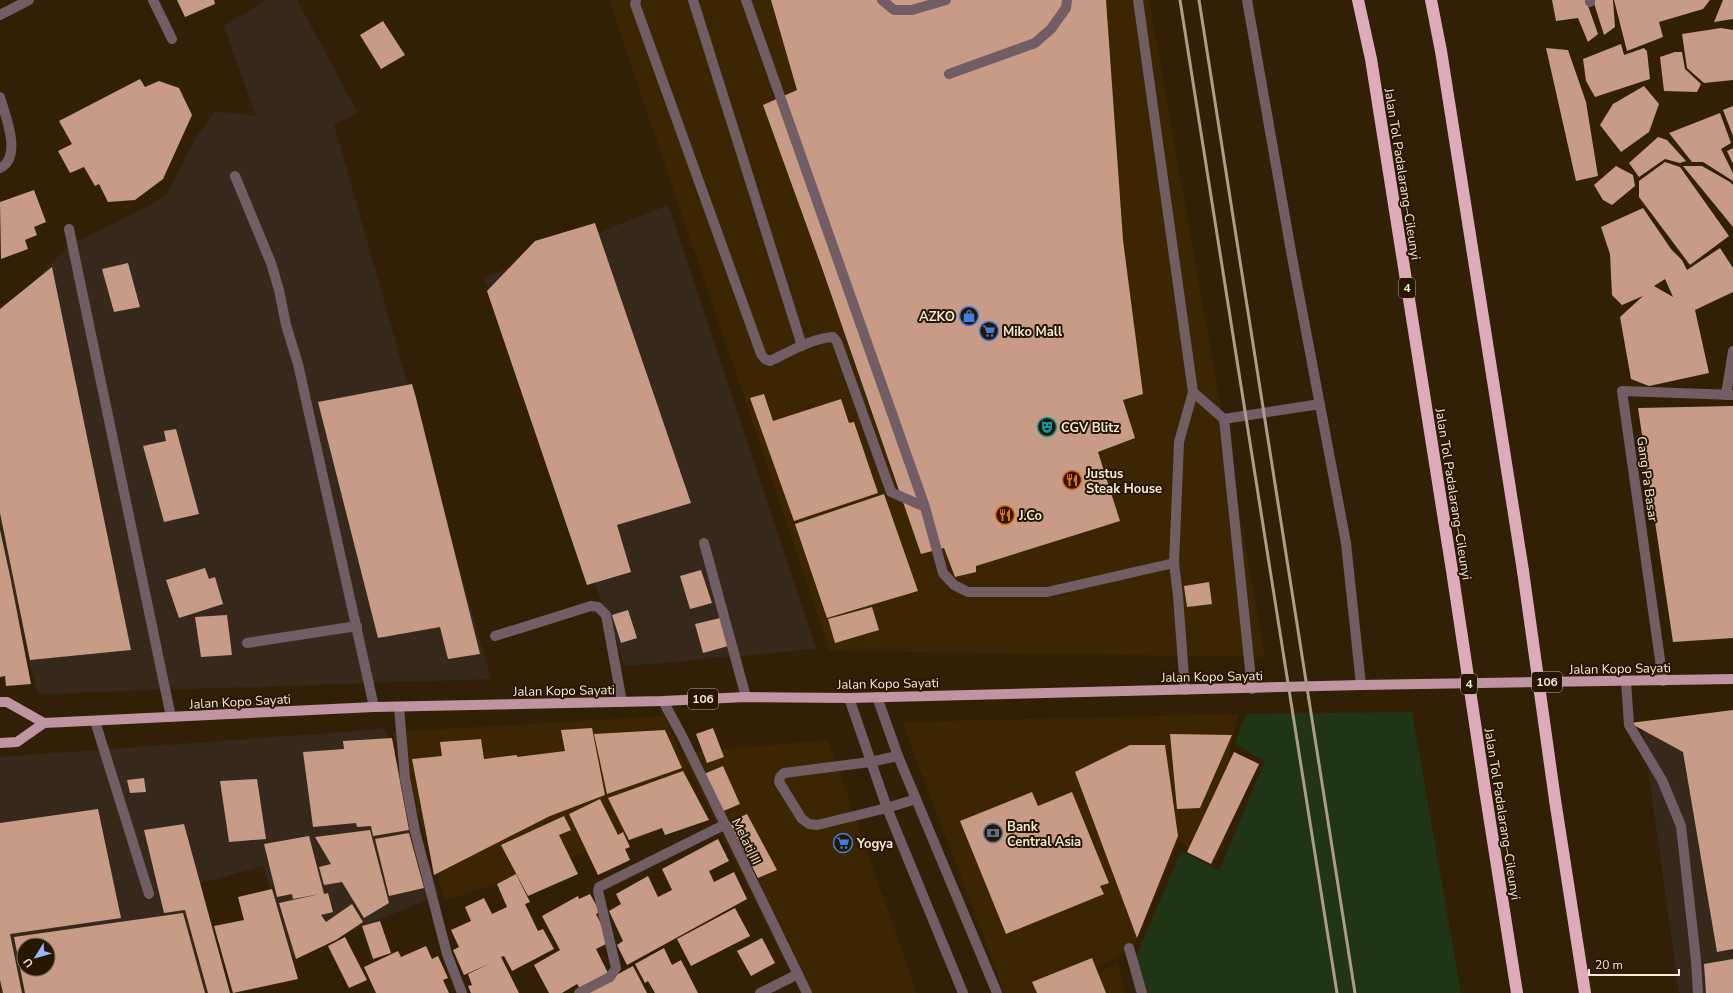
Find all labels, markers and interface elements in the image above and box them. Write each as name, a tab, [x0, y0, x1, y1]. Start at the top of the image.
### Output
street label: Jalan Tol Padalarang–Cileunyi	[1379, 86, 1424, 261]
road number: 4	[1399, 278, 1415, 298]
shop icon: AZKO	[958, 305, 980, 327]
place label: AZKO	[919, 308, 955, 326]
supermarket icon: Miko Mall	[978, 320, 1000, 342]
place label: Miko Mall	[1003, 323, 1063, 341]
street label: Jalan Tol Padalarang–Cileunyi	[1430, 406, 1475, 581]
theatre icon: CGV Blitz	[1036, 416, 1058, 438]
place label: CGV Blitz	[1061, 419, 1119, 437]
street label: Gang Pa Basar	[1632, 435, 1662, 523]
place label: Justus Steak House	[1085, 465, 1162, 498]
restaurant icon: Justus Steak House	[1061, 469, 1083, 491]
restaurant icon: J.Co	[994, 504, 1016, 526]
place label: J.Co	[1018, 507, 1042, 525]
street label: Jalan Kopo Sayati	[1568, 659, 1671, 679]
street label: Jalan Kopo Sayati	[1160, 667, 1263, 687]
road number: 106	[1532, 672, 1562, 692]
street label: Jalan Kopo Sayati	[836, 674, 939, 694]
road number: 4	[1461, 674, 1477, 694]
street label: Jalan Kopo Sayati	[512, 681, 615, 701]
road number: 106	[688, 689, 718, 709]
street label: Jalan Kopo Sayati	[188, 690, 291, 714]
street label: Jalan Tol Padalarang–Cileunyi	[1479, 726, 1524, 901]
street label: Melati III	[727, 815, 765, 868]
place label: Bank Central Asia	[1007, 818, 1081, 851]
bank icon: Bank Central Asia	[982, 822, 1004, 844]
supermarket icon: Yogya	[832, 832, 854, 854]
place label: Yogya	[856, 835, 893, 853]
north arrow	[16, 937, 56, 977]
scale bar	[1589, 951, 1679, 977]
text: U	[20, 955, 37, 970]
text: 20 m	[1595, 957, 1623, 973]

